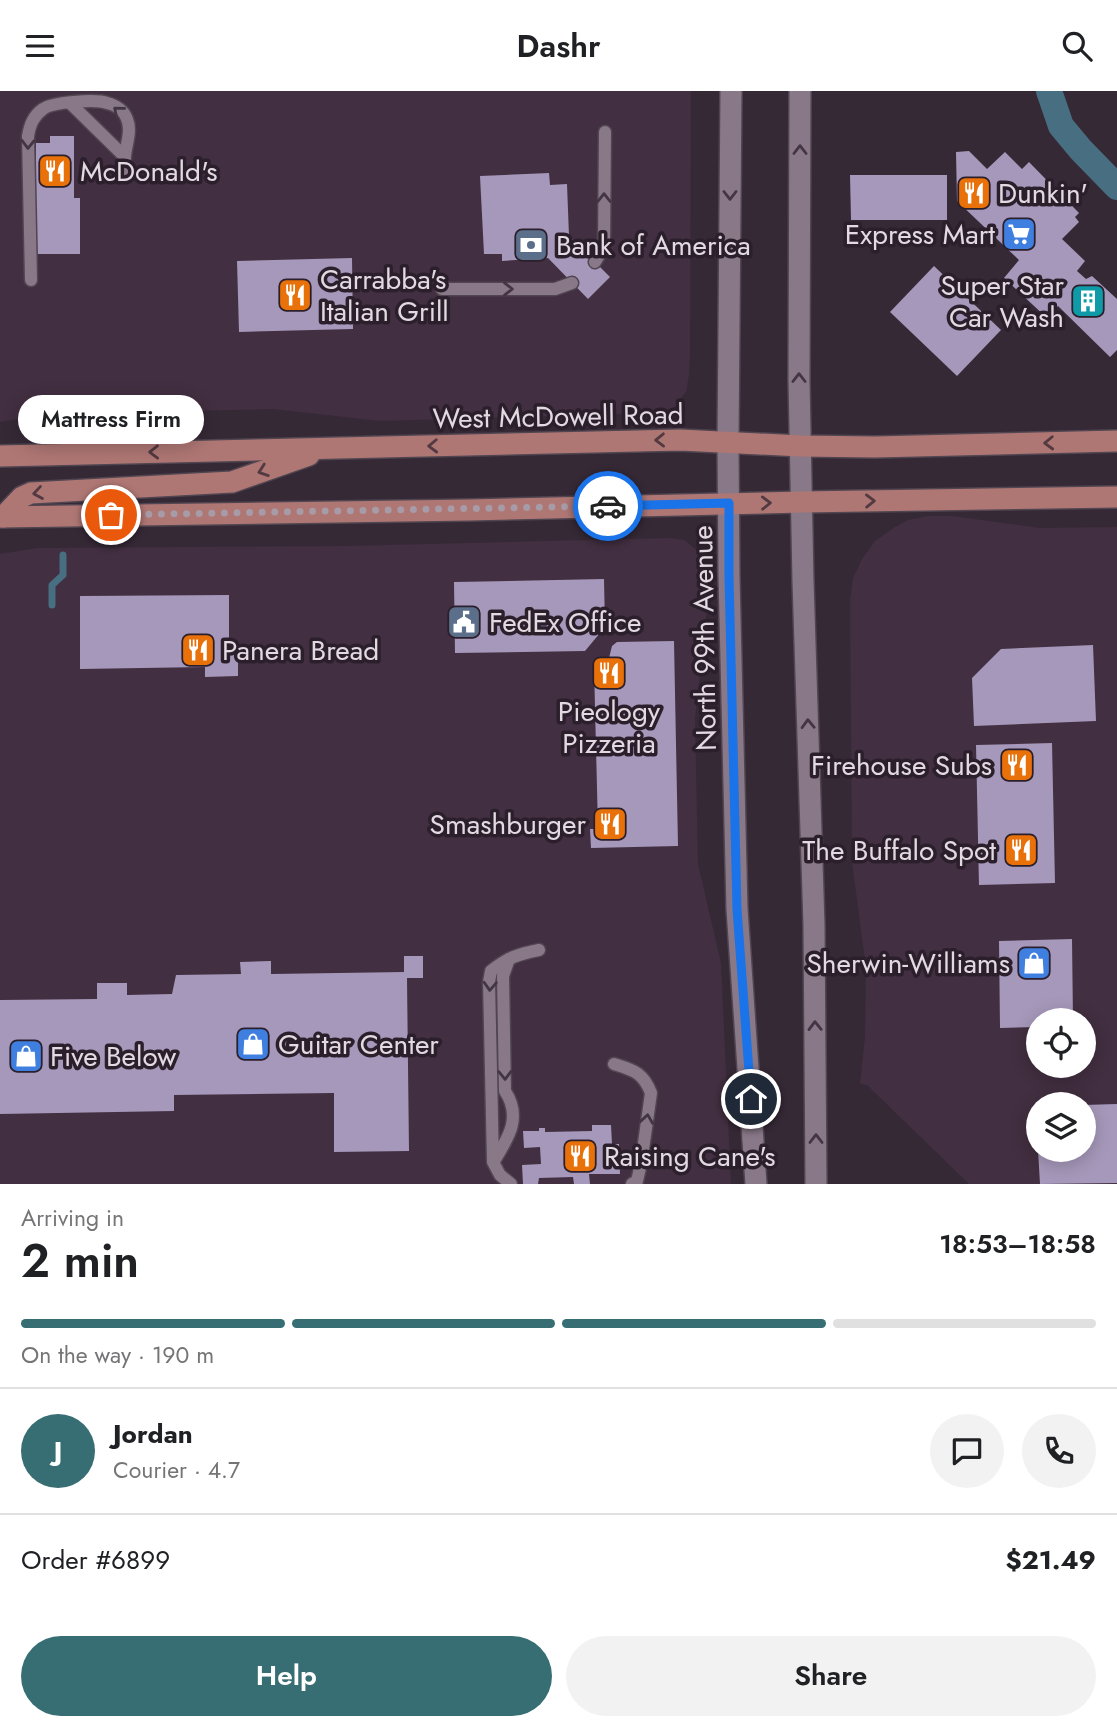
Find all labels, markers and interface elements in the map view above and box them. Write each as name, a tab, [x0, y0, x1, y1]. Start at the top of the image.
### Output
text: Dashr	[517, 23, 600, 69]
icon: menu	[21, 27, 59, 65]
icon: search	[1058, 27, 1096, 65]
one-way arrow	[113, 106, 126, 119]
one-way arrow	[21, 139, 36, 150]
one-way arrow	[792, 144, 808, 155]
place label: McDonald's	[80, 151, 217, 192]
restaurant icon: McDonald's	[36, 152, 74, 190]
place label: Dunkin'	[998, 173, 1088, 214]
restaurant icon: Dunkin'	[955, 174, 993, 212]
one-way arrow	[722, 191, 738, 201]
one-way arrow	[597, 193, 612, 204]
place label: Express Mart	[845, 214, 995, 255]
supermarket icon: Express Mart	[1000, 215, 1038, 253]
place label: Bank of America	[556, 225, 751, 266]
bank icon: Bank of America	[512, 226, 550, 264]
place label: Carrabba's Italian Grill	[320, 259, 449, 332]
place label: Super Star Car Wash	[940, 265, 1064, 338]
restaurant icon: Carrabba's Italian Grill	[276, 276, 314, 314]
one-way arrow	[503, 281, 514, 297]
building icon: Super Star Car Wash	[1069, 282, 1107, 320]
one-way arrow	[791, 372, 807, 382]
street label: West McDowell Road	[432, 394, 684, 439]
callout: Mattress Firm	[18, 396, 204, 445]
text: Mattress Firm	[41, 402, 181, 436]
one-way arrow	[654, 432, 665, 448]
one-way arrow	[1043, 435, 1054, 450]
one-way arrow	[427, 438, 438, 454]
one-way arrow	[148, 445, 159, 460]
one-way arrow	[257, 463, 270, 477]
courier	[573, 471, 643, 541]
one-way arrow	[32, 485, 44, 500]
pin	[81, 485, 141, 545]
icon: car	[589, 487, 627, 525]
one-way arrow	[865, 493, 876, 508]
one-way arrow	[760, 495, 771, 510]
icon: bag	[92, 496, 130, 534]
street label: North 99th Avenue	[682, 525, 727, 751]
place label: FedEx Office	[489, 602, 641, 643]
public building icon: FedEx Office	[445, 603, 483, 641]
place label: Panera Bread	[222, 630, 379, 671]
restaurant icon: Panera Bread	[179, 631, 217, 669]
restaurant icon: Pieology Pizzeria	[590, 654, 628, 692]
place label: Pieology Pizzeria	[558, 691, 661, 764]
one-way arrow	[800, 719, 815, 730]
place label: Firehouse Subs	[811, 745, 992, 786]
restaurant icon: Firehouse Subs	[998, 746, 1036, 784]
place label: Smashburger	[430, 804, 586, 845]
restaurant icon: Smashburger	[591, 805, 629, 843]
place label: The Buffalo Spot	[802, 830, 996, 871]
restaurant icon: The Buffalo Spot	[1002, 831, 1040, 869]
place label: Sherwin-Williams	[806, 943, 1010, 984]
shop icon: Sherwin-Williams	[1015, 944, 1053, 982]
one-way arrow	[482, 981, 497, 992]
map controls	[1026, 1008, 1096, 1162]
button: locate	[1026, 1008, 1096, 1078]
one-way arrow	[807, 1021, 823, 1031]
place label: Guitar Center	[278, 1024, 439, 1065]
shop icon: Guitar Center	[234, 1025, 272, 1063]
place label: Five Below	[50, 1036, 176, 1077]
shop icon: Five Below	[7, 1037, 45, 1075]
pin	[721, 1069, 781, 1129]
one-way arrow	[497, 1070, 513, 1081]
icon: home	[732, 1080, 770, 1118]
button: layers	[1026, 1092, 1096, 1162]
one-way arrow	[640, 1114, 655, 1125]
one-way arrow	[808, 1134, 824, 1144]
place label: Raising Cane's	[604, 1136, 775, 1177]
restaurant icon: Raising Cane's	[561, 1137, 599, 1175]
text: Arriving in	[21, 1201, 124, 1235]
text: 18:53–18:58	[939, 1225, 1096, 1263]
text: 2 min	[21, 1228, 139, 1294]
text: On the way · 190 m	[21, 1338, 214, 1372]
button: chat	[930, 1414, 1004, 1488]
button: phone	[1022, 1414, 1096, 1488]
text: Jordan	[113, 1415, 193, 1453]
text: J	[54, 1432, 62, 1470]
text: Courier · 4.7	[113, 1453, 240, 1487]
text: Order #6899	[21, 1541, 170, 1579]
text: $21.49	[1006, 1541, 1096, 1579]
button: Help	[21, 1636, 552, 1716]
button: Share	[566, 1636, 1096, 1716]

